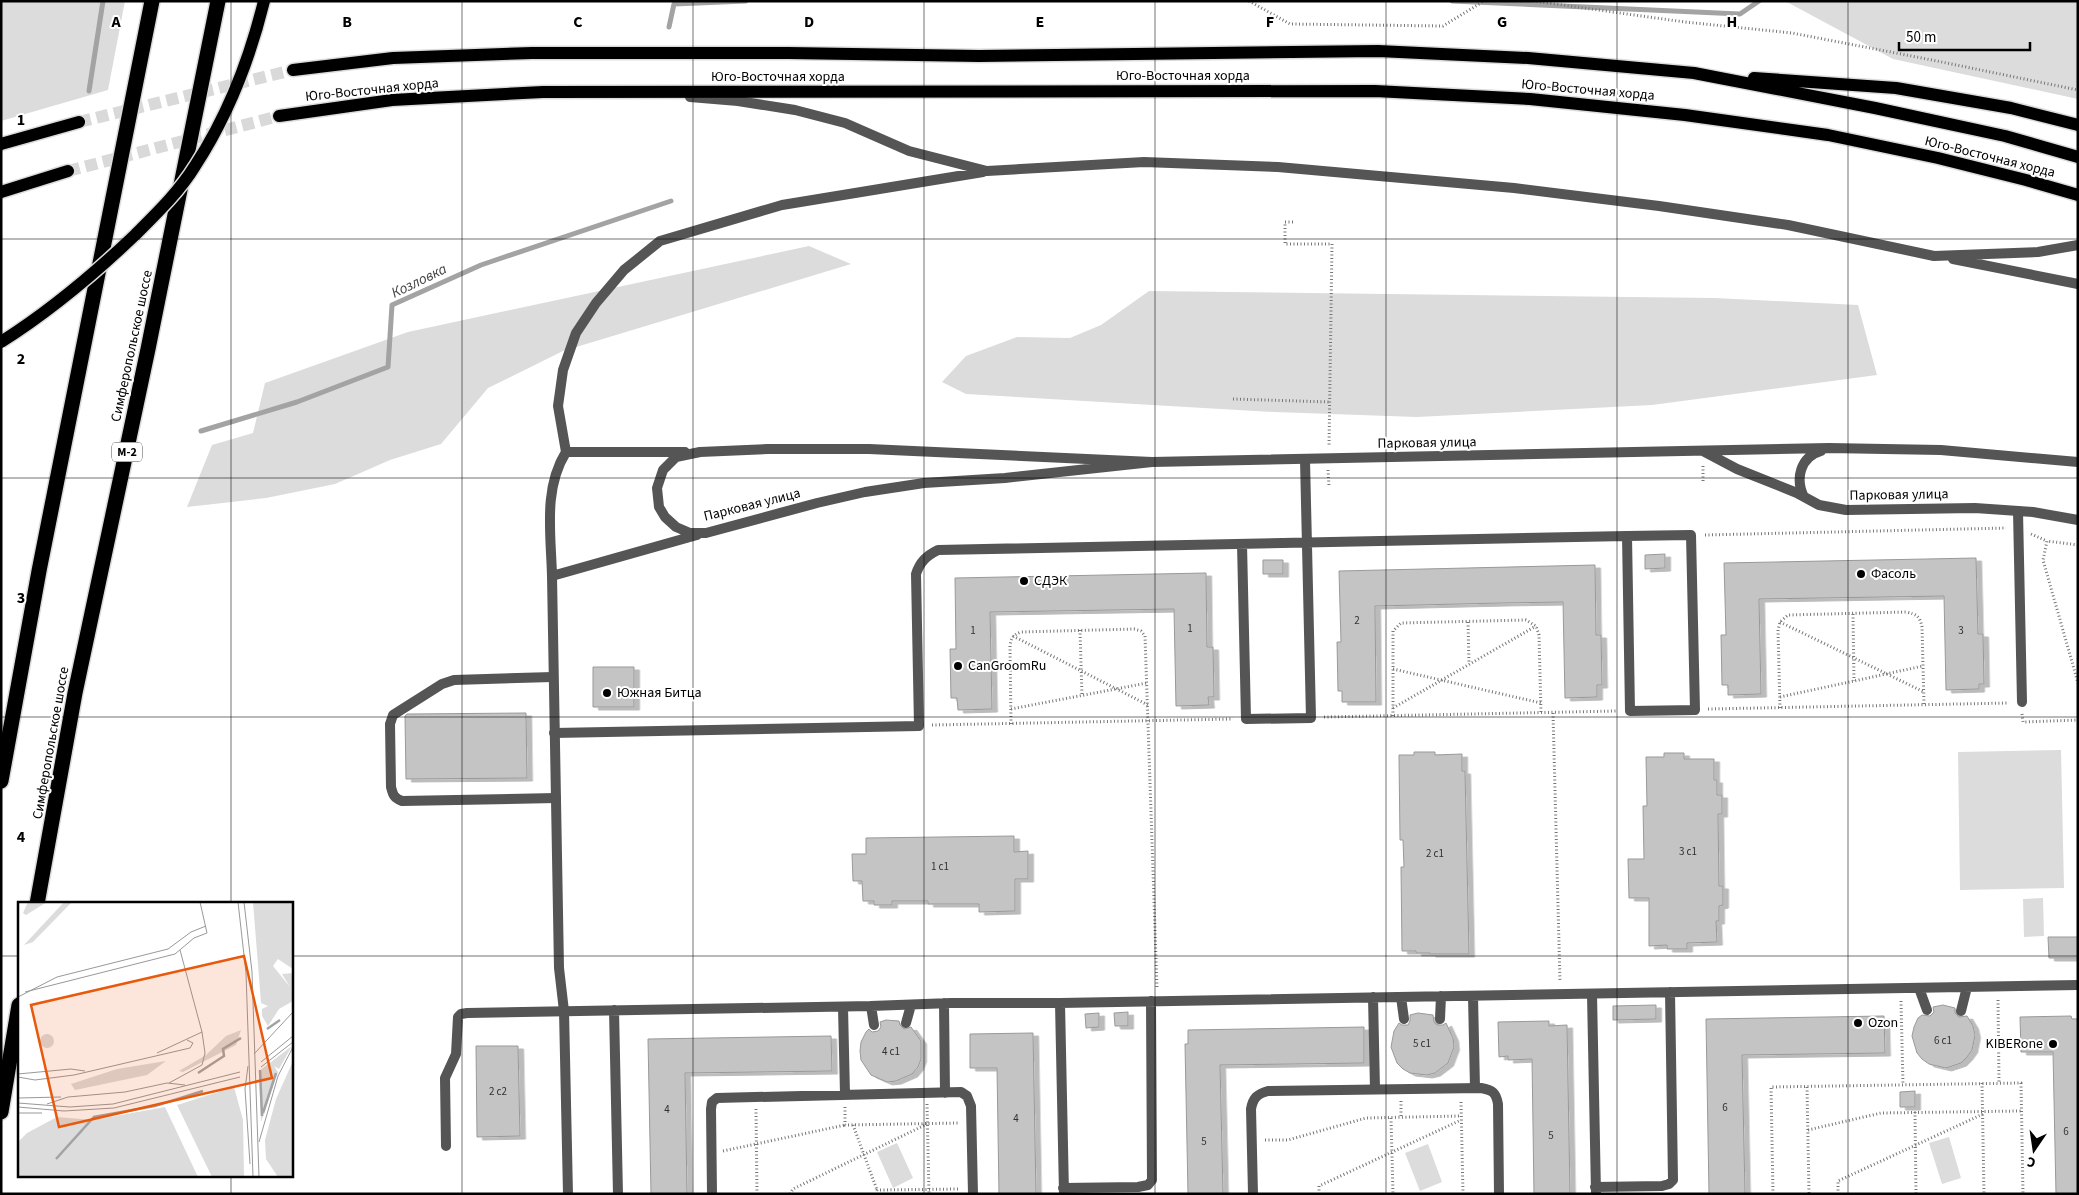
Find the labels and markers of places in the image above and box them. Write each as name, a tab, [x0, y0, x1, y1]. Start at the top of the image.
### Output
place label: Фасоль	[1871, 564, 1916, 584]
marker: Фасоль	[1855, 568, 1867, 580]
place label: СДЭК	[1034, 571, 1068, 591]
marker: СДЭК	[1018, 575, 1030, 587]
place label: CanGroomRu	[968, 656, 1046, 676]
marker: CanGroomRu	[952, 660, 964, 672]
place label: Южная Битца	[617, 683, 702, 703]
marker: Южная Битца	[601, 687, 613, 699]
place label: Ozon	[1868, 1013, 1898, 1033]
marker: Ozon	[1852, 1017, 1864, 1029]
place label: KIBERone	[1986, 1034, 2043, 1054]
marker: KIBERone	[2047, 1038, 2059, 1050]

